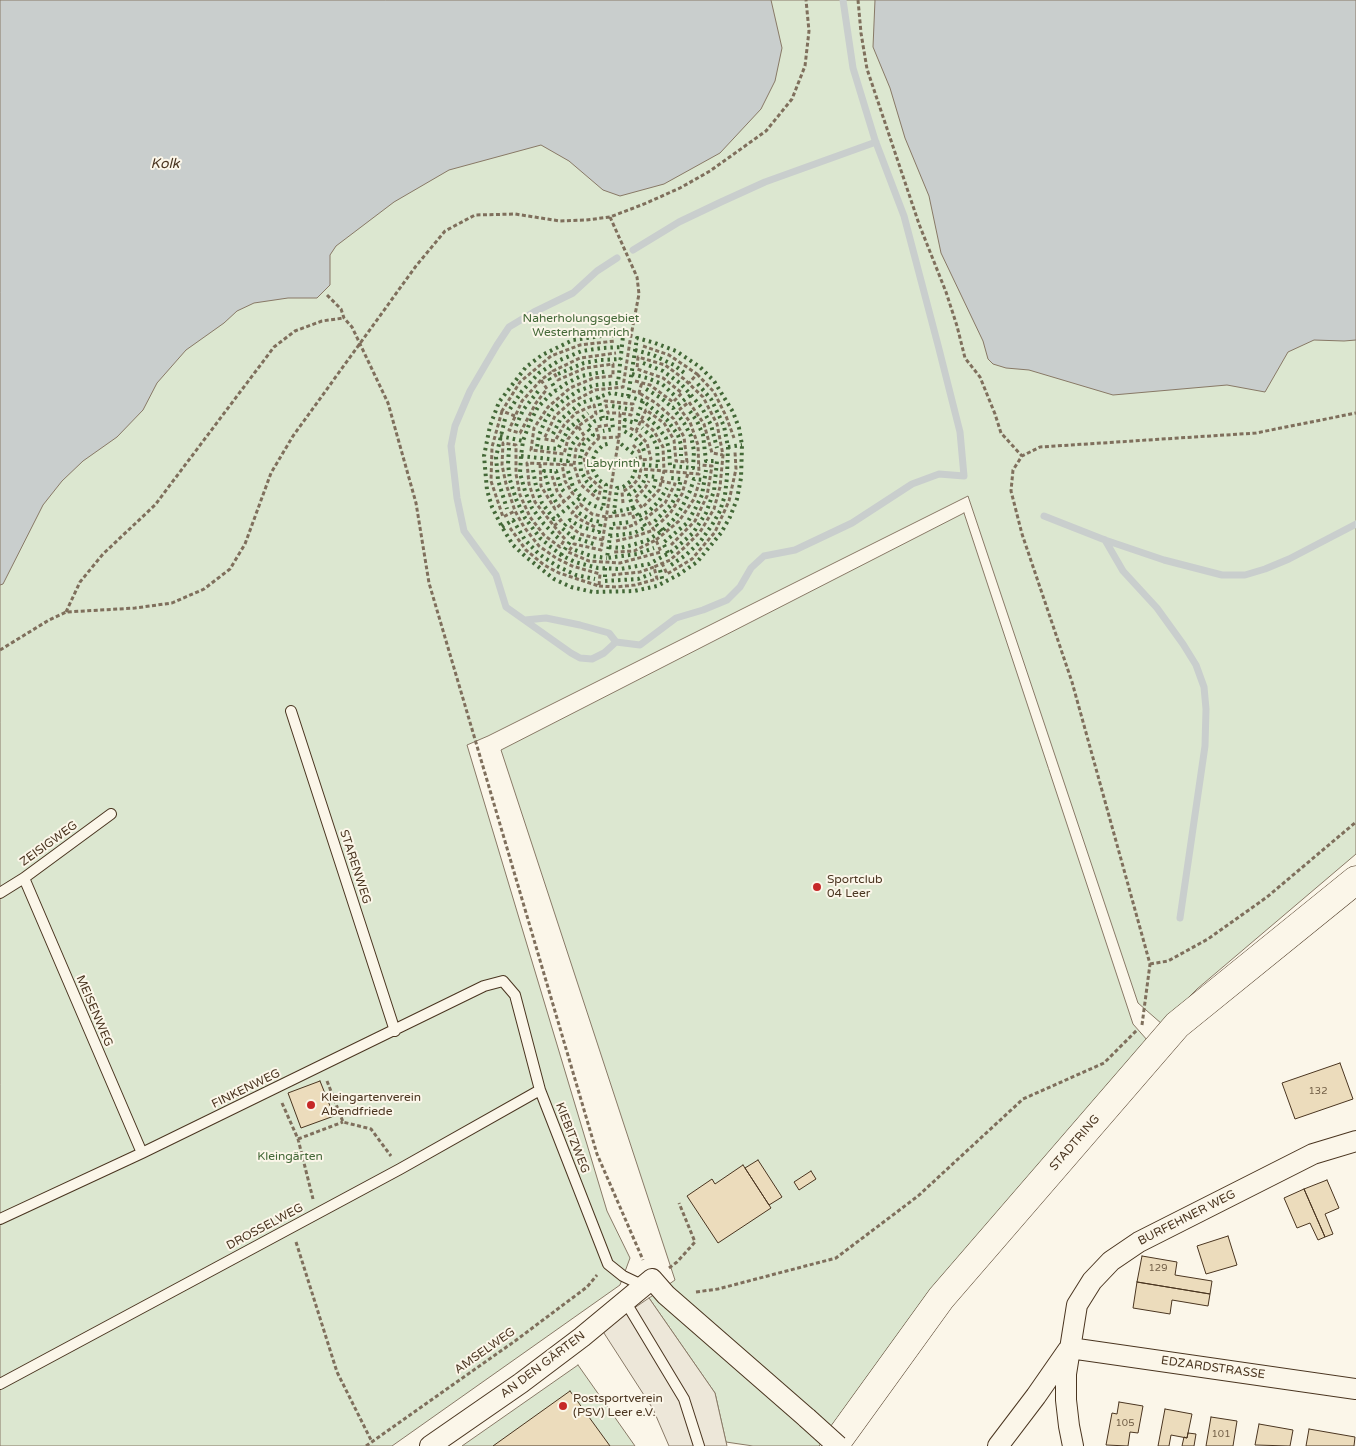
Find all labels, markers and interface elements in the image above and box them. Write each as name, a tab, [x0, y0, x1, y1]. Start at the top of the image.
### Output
water label: Kolk	[150, 156, 180, 172]
park label: Naherholungsgebiet Westerhammrich	[523, 312, 639, 340]
park label: Labyrinth	[586, 457, 640, 471]
street label: ZEISIGWEG	[17, 818, 81, 870]
street label: STARENWEG	[336, 828, 374, 906]
place label: Sportclub 04 Leer	[827, 873, 883, 901]
marker: Sportclub 04 Leer	[811, 881, 823, 893]
street label: MEISENWEG	[72, 973, 116, 1049]
street label: FINKENWEG	[209, 1066, 283, 1112]
house number: 132	[1309, 1085, 1327, 1097]
place label: Kleingartenverein Abendfriede	[321, 1091, 421, 1119]
marker: Kleingartenverein Abendfriede	[305, 1099, 317, 1111]
street label: KIEBITZWEG	[552, 1101, 592, 1175]
street label: STADTRING	[1047, 1112, 1103, 1174]
park label: Kleingärten	[257, 1150, 323, 1164]
street label: BURFEHNER WEG	[1136, 1187, 1238, 1249]
street label: DROSSELWEG	[224, 1201, 306, 1253]
house number: 129	[1149, 1262, 1167, 1274]
street label: AMSELWEG	[452, 1325, 518, 1377]
street label: AN DEN GÄRTEN	[498, 1328, 588, 1402]
street label: EDZARDSTRASSE	[1160, 1354, 1266, 1382]
place label: Postsportverein (PSV) Leer e.V.	[573, 1392, 663, 1420]
marker: Postsportverein (PSV) Leer e.V.	[557, 1400, 569, 1412]
house number: 105	[1116, 1417, 1134, 1429]
house number: 101	[1212, 1428, 1230, 1440]

